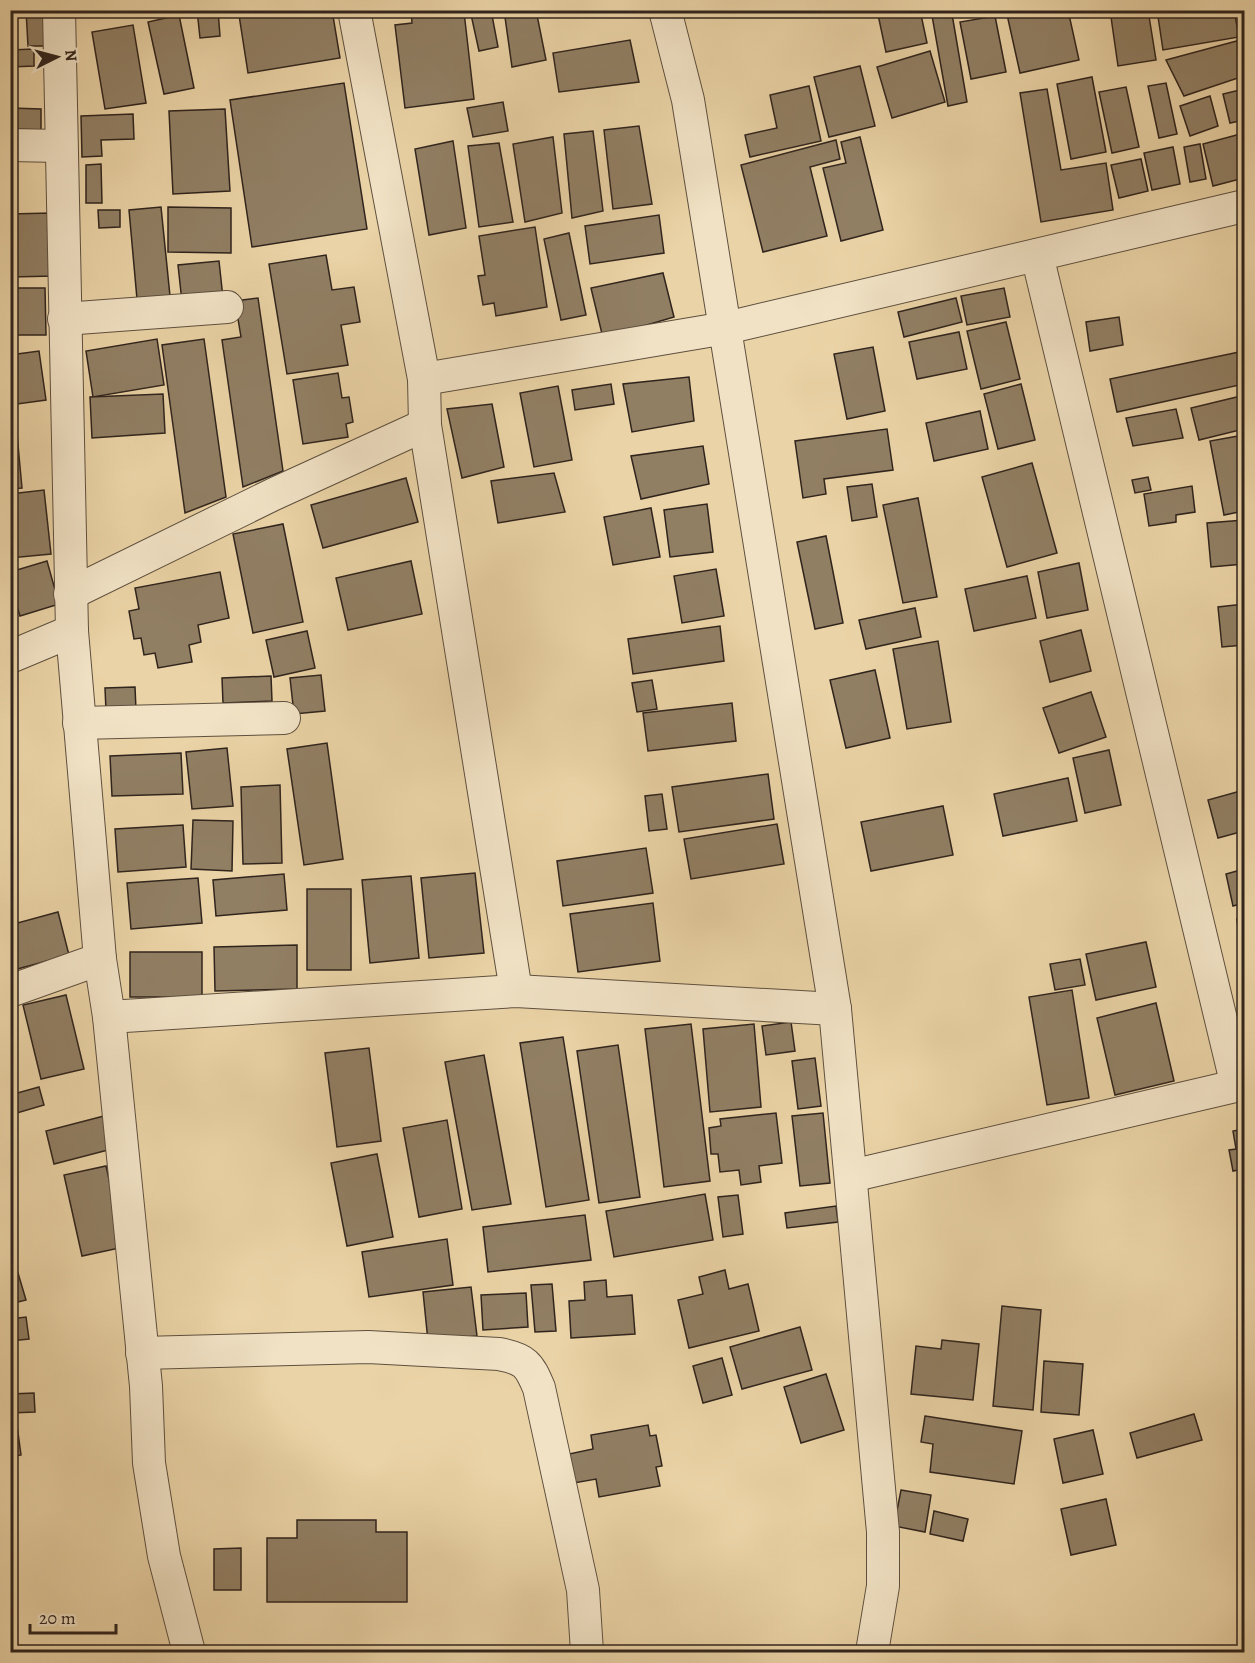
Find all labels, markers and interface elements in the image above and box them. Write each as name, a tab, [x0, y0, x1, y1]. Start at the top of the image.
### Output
north arrow	[27, 27, 87, 87]
text: N	[59, 49, 83, 63]
scale bar	[30, 1597, 116, 1635]
text: 20 m	[39, 1606, 76, 1630]

